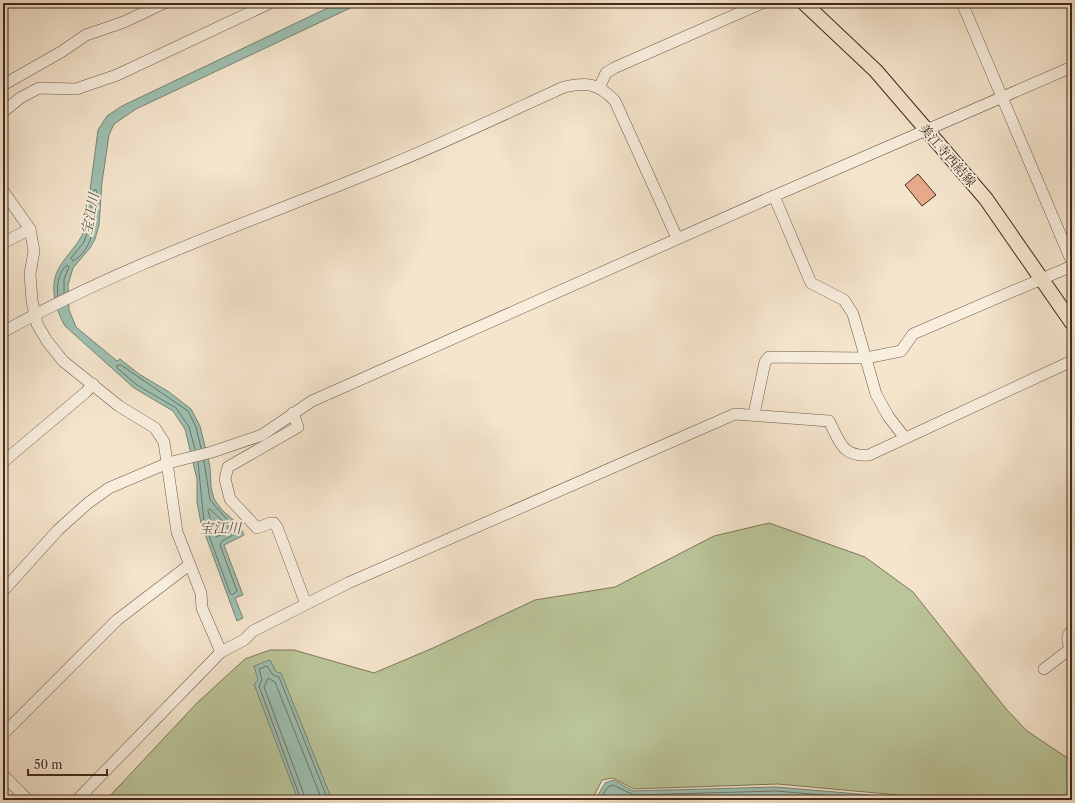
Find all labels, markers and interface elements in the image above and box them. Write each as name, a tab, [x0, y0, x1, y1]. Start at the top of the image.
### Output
street label: 美江寺西結線	[916, 120, 980, 190]
water label: 宝江川	[77, 190, 103, 236]
water label: 宝江川	[199, 519, 243, 537]
scale bar	[28, 751, 107, 777]
text: 50 m	[34, 757, 63, 772]

